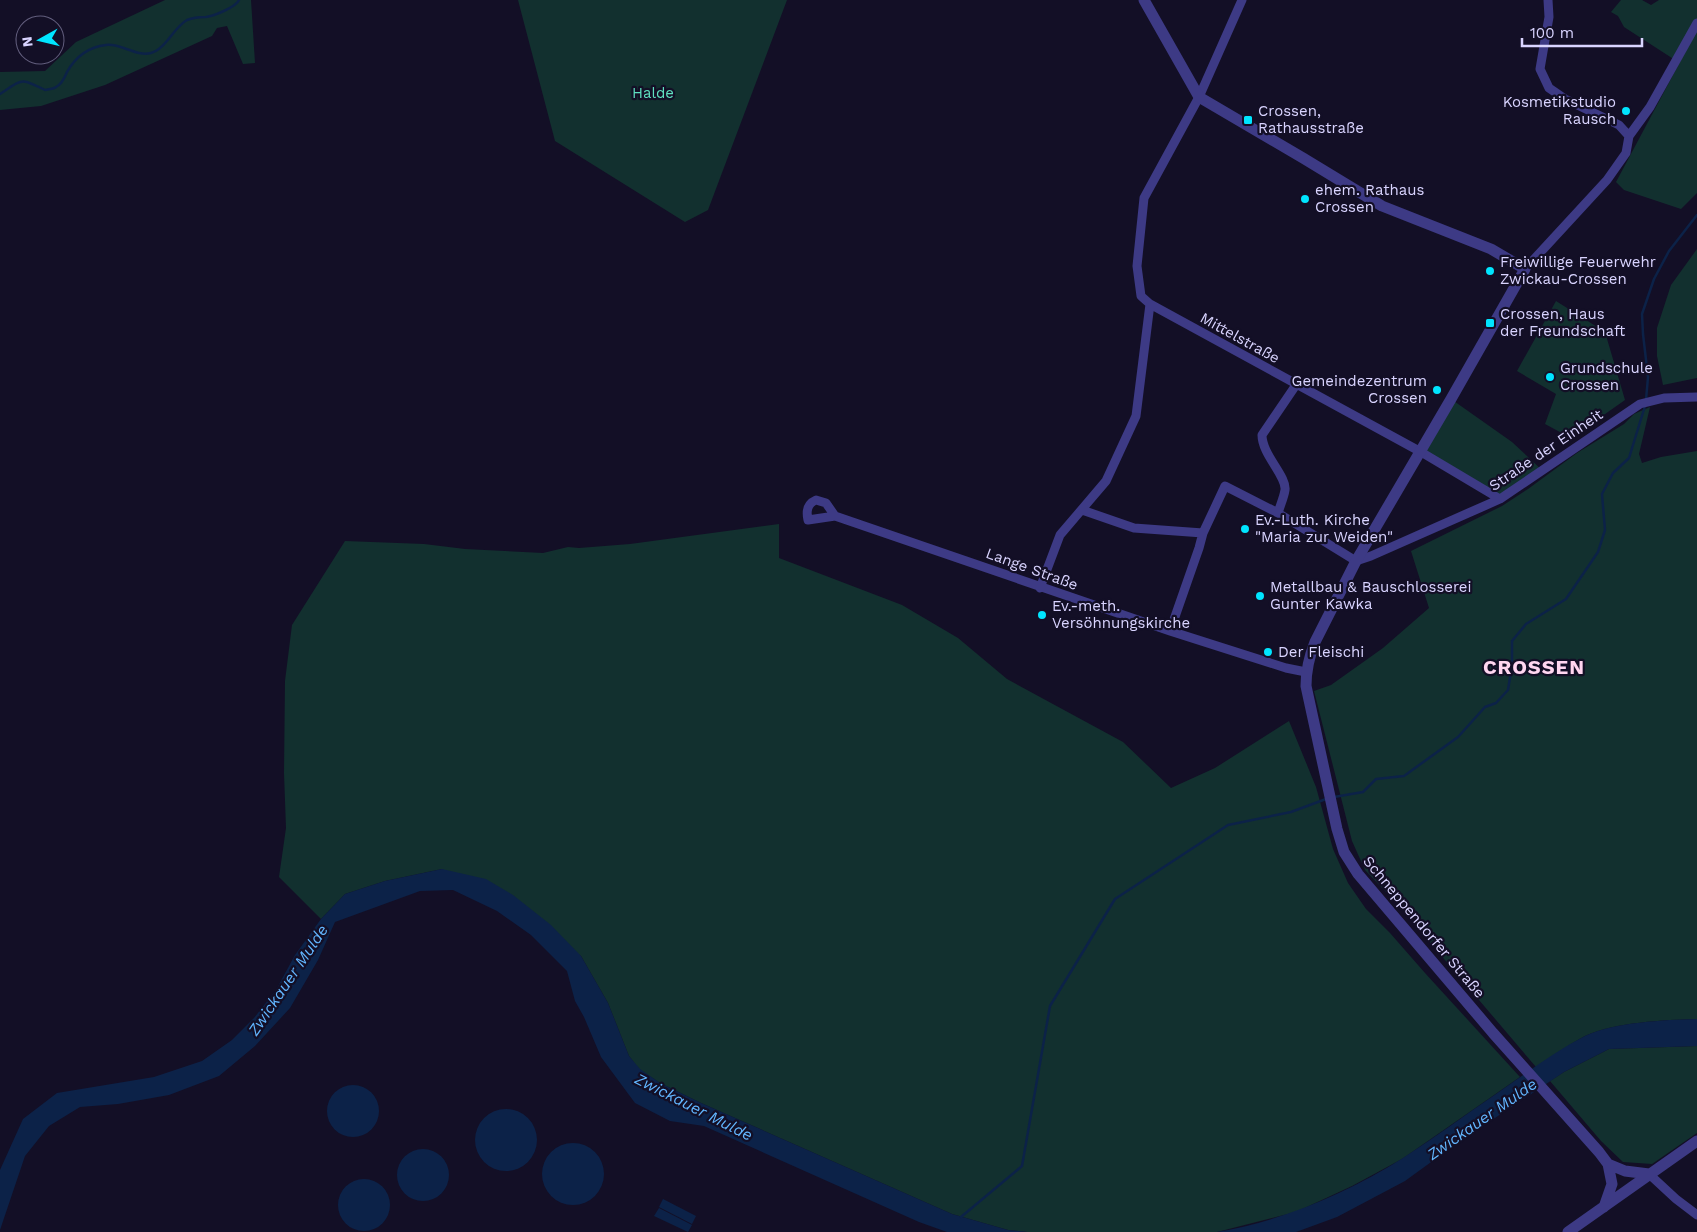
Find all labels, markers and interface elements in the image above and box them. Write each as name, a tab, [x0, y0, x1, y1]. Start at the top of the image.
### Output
north arrow	[15, 15, 65, 65]
scale bar	[1522, 15, 1642, 47]
text: 100 m	[1530, 24, 1574, 42]
text: N	[18, 36, 36, 48]
park label: Halde	[632, 84, 674, 102]
place label: Kosmetikstudio Rausch	[1503, 93, 1616, 128]
place label: Crossen, Rathausstraße	[1258, 102, 1364, 137]
marker: Kosmetikstudio Rausch	[1620, 105, 1632, 117]
marker: Crossen, Rathausstraße	[1242, 114, 1254, 126]
place label: ehem. Rathaus Crossen	[1315, 181, 1424, 216]
marker: ehem. Rathaus Crossen	[1299, 193, 1311, 205]
place label: Freiwillige Feuerwehr Zwickau-Crossen	[1500, 253, 1656, 288]
marker: Freiwillige Feuerwehr Zwickau-Crossen	[1484, 265, 1496, 277]
place label: Crossen, Haus der Freundschaft	[1500, 305, 1626, 340]
street label: Mittelstraße	[1197, 309, 1283, 367]
marker: Crossen, Haus der Freundschaft	[1484, 317, 1496, 329]
place label: Grundschule Crossen	[1560, 359, 1653, 394]
marker: Grundschule Crossen	[1544, 371, 1556, 383]
place label: Gemeindezentrum Crossen	[1292, 372, 1427, 407]
marker: Gemeindezentrum Crossen	[1431, 384, 1443, 396]
street label: Straße der Einheit	[1486, 405, 1607, 495]
place label: Ev.-Luth. Kirche "Maria zur Weiden"	[1255, 511, 1393, 546]
marker: Ev.-Luth. Kirche "Maria zur Weiden"	[1239, 523, 1251, 535]
street label: Lange Straße	[983, 544, 1081, 594]
place label: Metallbau & Bauschlosserei Gunter Kawka	[1270, 578, 1472, 613]
marker: Metallbau & Bauschlosserei Gunter Kawka	[1254, 590, 1266, 602]
place label: Ev.-meth. Versöhnungskirche	[1052, 597, 1190, 632]
marker: Ev.-meth. Versöhnungskirche	[1036, 609, 1048, 621]
place label: Der Fleischi	[1278, 643, 1364, 661]
marker: Der Fleischi	[1262, 646, 1274, 658]
district label: CROSSEN	[1483, 655, 1585, 679]
street label: Schneppendorfer Straße	[1359, 852, 1489, 1002]
water label: Zwickauer Mulde	[243, 921, 332, 1040]
water label: Zwickauer Mulde	[631, 1069, 756, 1145]
water label: Zwickauer Mulde	[1423, 1074, 1540, 1164]

